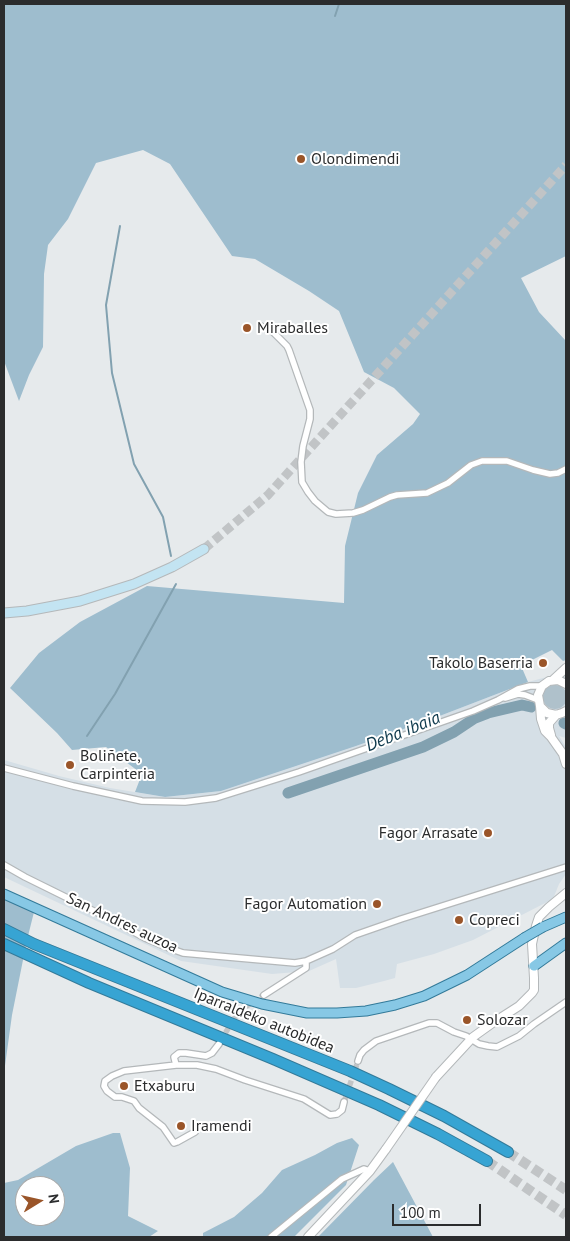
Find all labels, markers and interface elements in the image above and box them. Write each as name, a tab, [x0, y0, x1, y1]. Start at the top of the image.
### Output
place label: Olondimendi	[311, 149, 400, 169]
marker: Olondimendi	[295, 153, 307, 165]
place label: Miraballes	[257, 318, 328, 338]
marker: Miraballes	[241, 322, 253, 334]
place label: Takolo Baserria	[429, 653, 533, 673]
marker: Takolo Baserria	[537, 657, 549, 669]
water label: Deba ibaia	[362, 707, 444, 757]
place label: Boliñete, Carpinteria	[80, 746, 155, 784]
marker: Boliñete, Carpinteria	[64, 759, 76, 771]
place label: Fagor Arrasate	[379, 823, 478, 843]
marker: Fagor Arrasate	[482, 827, 494, 839]
street label: San Andres auzoa	[63, 889, 181, 957]
place label: Fagor Automation	[244, 894, 367, 914]
marker: Fagor Automation	[371, 898, 383, 910]
place label: Copreci	[469, 910, 520, 930]
marker: Copreci	[453, 914, 465, 926]
street label: Iparraldeko autobidea	[191, 984, 337, 1058]
place label: Solozar	[477, 1010, 528, 1030]
marker: Solozar	[461, 1014, 473, 1026]
place label: Etxaburu	[134, 1076, 195, 1096]
marker: Etxaburu	[118, 1080, 130, 1092]
place label: Iramendi	[191, 1116, 252, 1136]
marker: Iramendi	[175, 1120, 187, 1132]
north arrow	[15, 1176, 65, 1226]
text: N	[44, 1193, 63, 1205]
scale bar	[395, 1194, 484, 1226]
text: 100 m	[400, 1203, 441, 1222]

